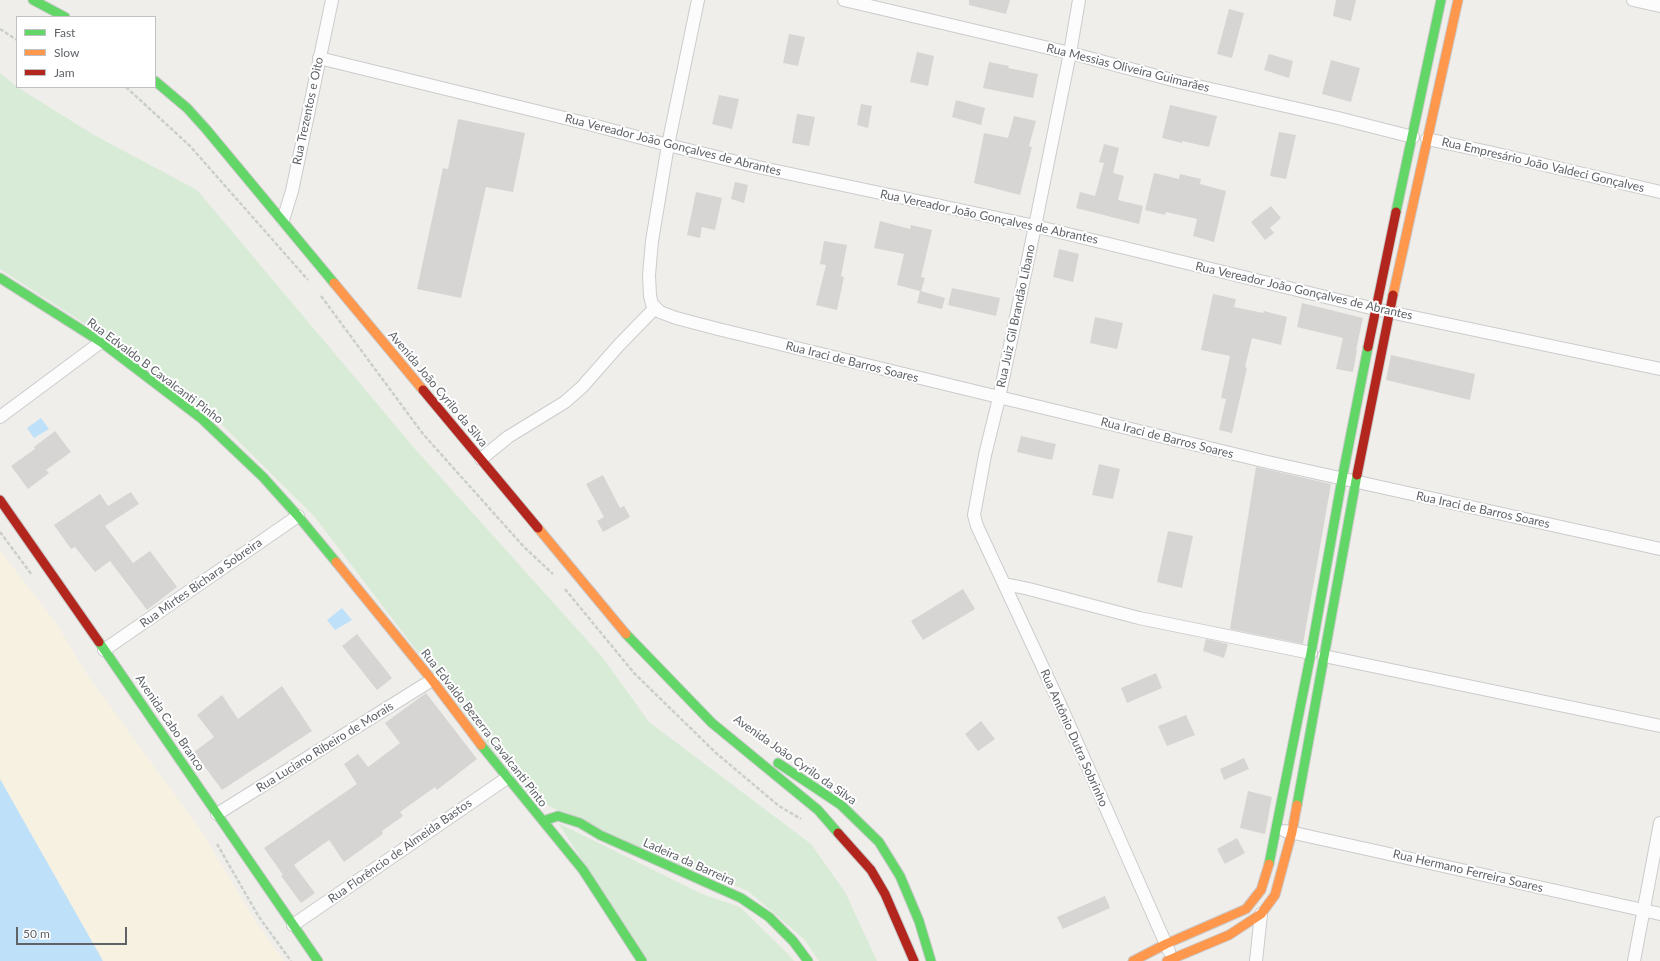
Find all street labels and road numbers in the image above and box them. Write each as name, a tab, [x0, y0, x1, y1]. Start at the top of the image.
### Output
street label: Rua Messias Oliveira Guimarães	[1045, 41, 1211, 95]
street label: Rua Trezentos e Oito	[290, 56, 326, 166]
street label: Rua Vereador João Gonçalves de Abrantes	[563, 111, 783, 179]
street label: Rua Empresário João Valdeci Gonçalves	[1440, 135, 1646, 195]
street label: Rua Vereador João Gonçalves de Abrantes	[879, 187, 1099, 247]
street label: Rua Juiz Gil Brandão Líbano	[994, 243, 1038, 389]
street label: Rua Vereador João Gonçalves de Abrantes	[1194, 259, 1414, 323]
street label: Rua Edvaldo B Cavalcanti Pinho	[84, 315, 226, 427]
street label: Avenida João Cyrilo da Silva	[385, 328, 491, 450]
street label: Rua Iraci de Barros Soares	[784, 339, 920, 385]
street label: Rua Iraci de Barros Soares	[1099, 415, 1235, 461]
street label: Rua Iraci de Barros Soares	[1415, 489, 1551, 531]
street label: Rua Mirtes Bichara Sobreira	[137, 535, 265, 631]
street label: Rua Edvaldo Bezerra Cavalcanti Pinto	[418, 646, 550, 810]
street label: Rua Antônio Dutra Sobrinho	[1037, 667, 1111, 809]
street label: Avenida Cabo Branco	[132, 672, 208, 774]
street label: Rua Luciano Ribeiro de Morais	[254, 699, 396, 795]
street label: Avenida João Cyrilo da Silva	[731, 712, 859, 808]
street label: Rua Florêncio de Almeida Bastos	[325, 796, 475, 906]
street label: Ladeira da Barreira	[641, 835, 737, 889]
street label: Rua Hermano Ferreira Soares	[1392, 847, 1544, 895]

